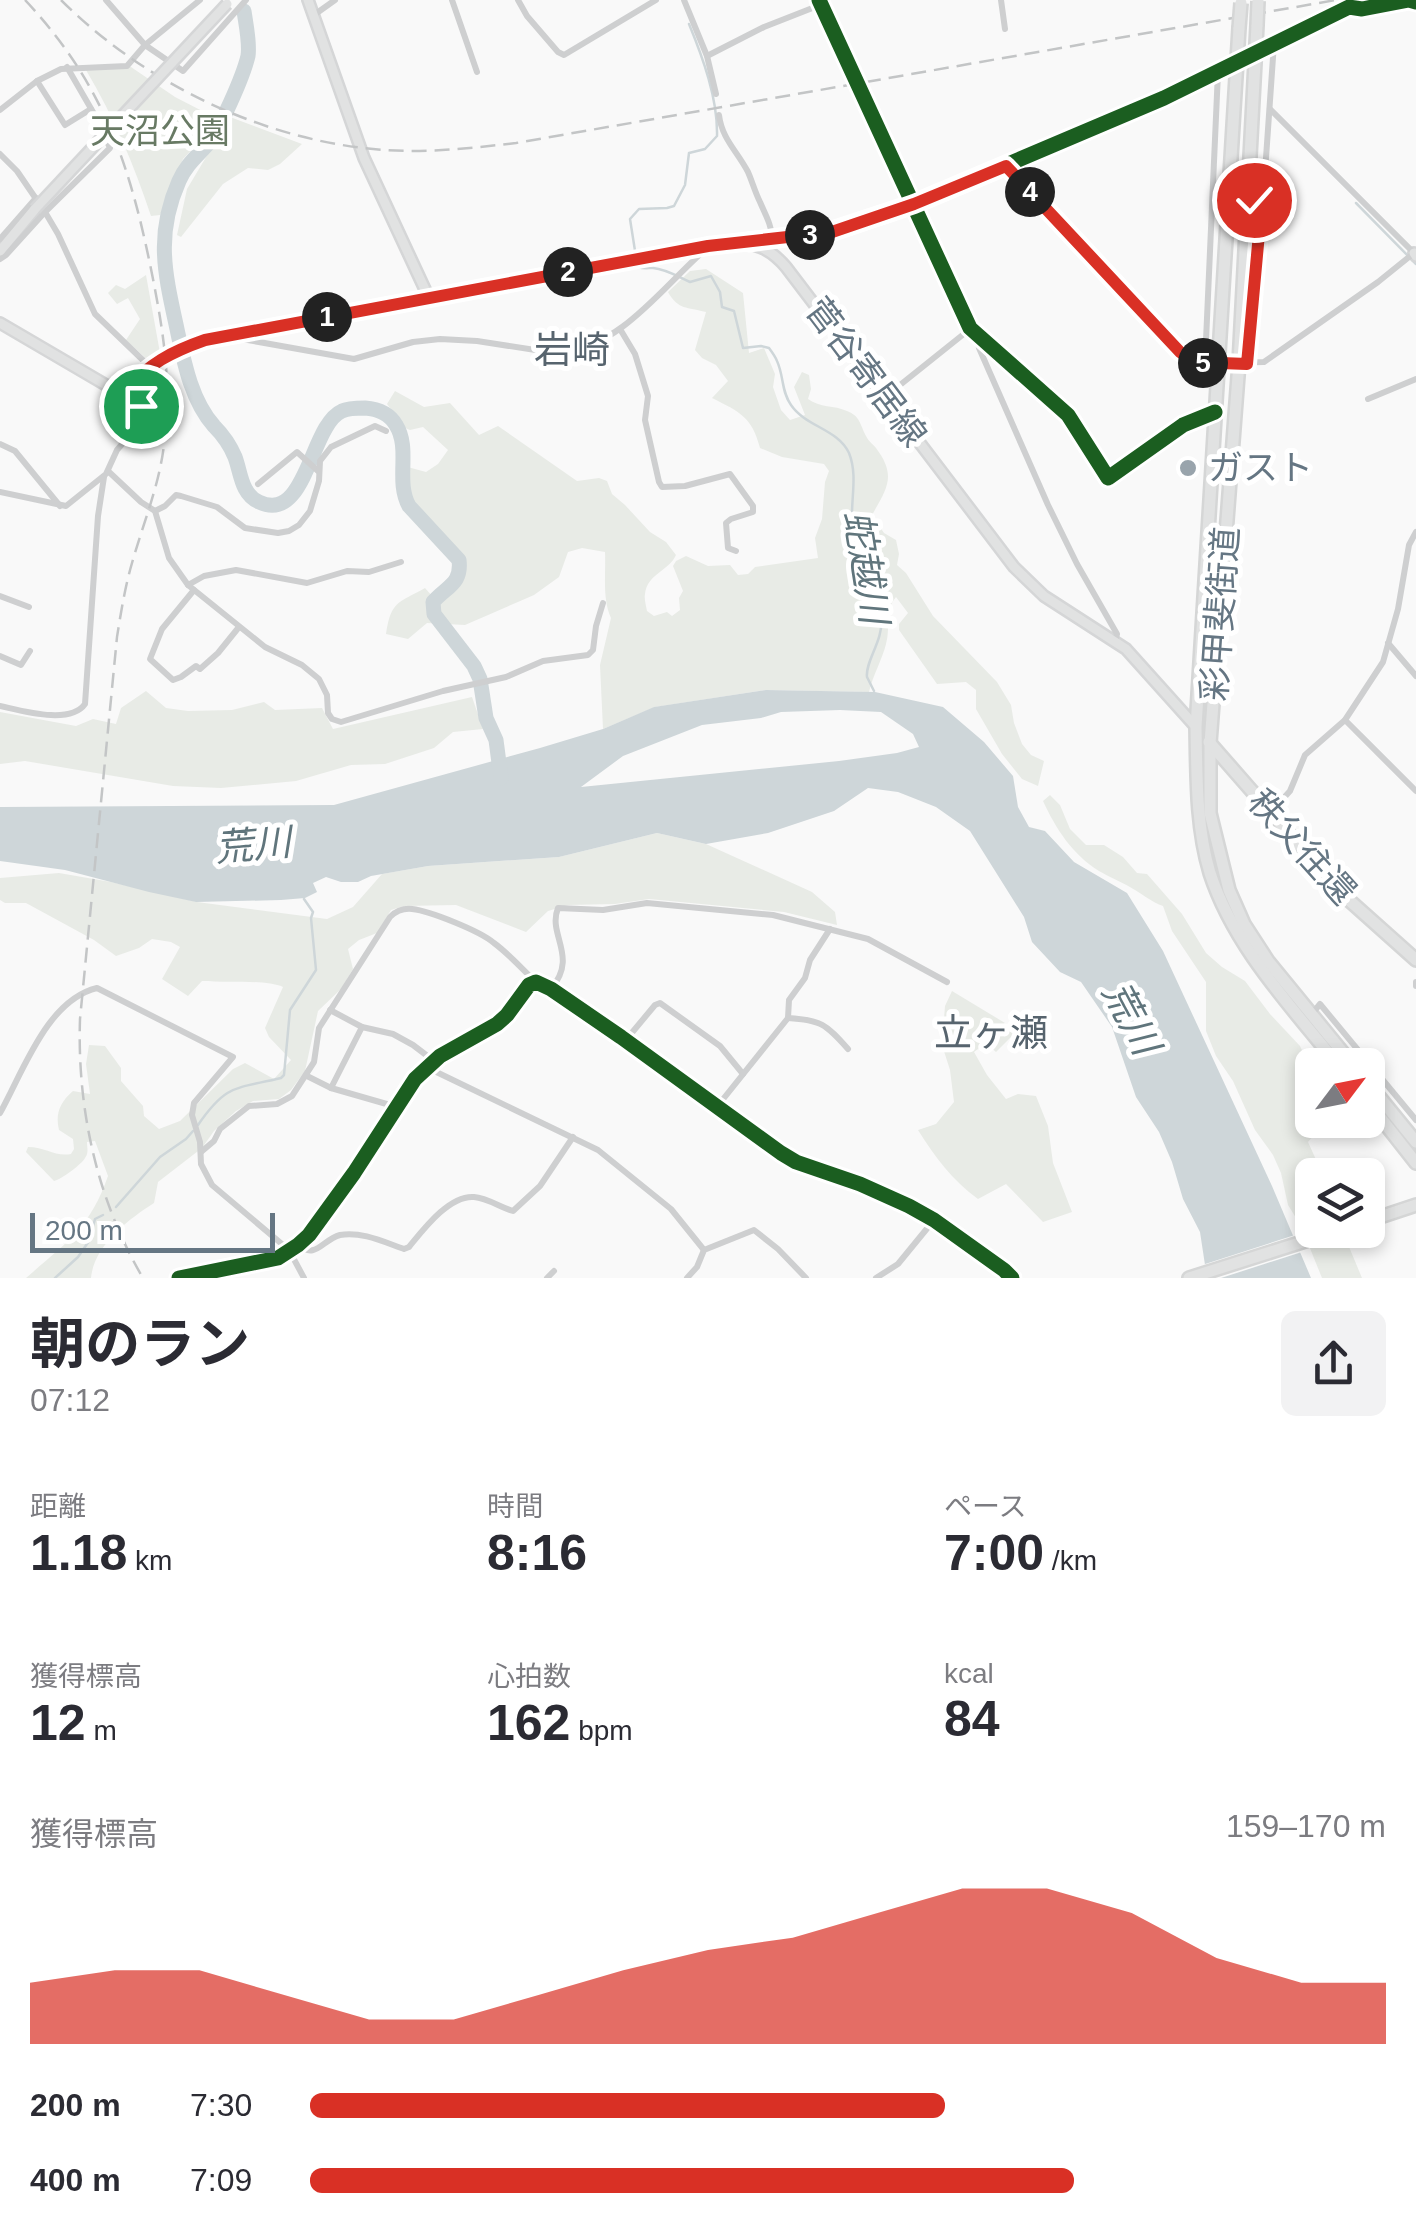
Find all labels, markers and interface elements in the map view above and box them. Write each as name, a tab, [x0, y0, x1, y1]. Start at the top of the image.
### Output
park label: 天沼公園	[90, 111, 230, 150]
pin	[1212, 158, 1297, 243]
pin: 4	[1005, 167, 1055, 217]
icon: check	[1227, 173, 1282, 228]
text: 4	[1022, 176, 1038, 207]
pin: 3	[785, 210, 835, 260]
text: 3	[802, 219, 818, 250]
pin: 2	[543, 247, 593, 297]
text: 2	[560, 256, 576, 287]
street label: 菅谷寄居線	[798, 290, 935, 453]
pin: 1	[302, 292, 352, 342]
text: 1	[319, 301, 335, 332]
district label: 岩崎	[534, 329, 610, 371]
pin: 5	[1178, 338, 1228, 388]
text: 5	[1195, 347, 1211, 378]
pin	[99, 364, 184, 449]
icon: arrive	[114, 379, 169, 434]
place label: ガスト	[1208, 448, 1313, 487]
marker: ガスト	[1177, 457, 1199, 479]
water label: 蛇越川	[836, 507, 896, 631]
street label: 彩甲斐街道	[1194, 525, 1245, 703]
street label: 秩父往還	[1241, 782, 1364, 912]
water label: 荒川	[213, 820, 297, 869]
water label: 荒川	[1095, 975, 1169, 1065]
district label: 立ヶ瀬	[934, 1012, 1048, 1054]
north arrow	[1295, 1048, 1385, 1138]
map controls	[1295, 1048, 1385, 1248]
button: layers	[1295, 1158, 1385, 1248]
scale bar	[30, 1208, 275, 1252]
text: 200 m	[45, 1215, 123, 1246]
button: share	[1281, 1311, 1386, 1416]
text: 朝のラン	[30, 1313, 250, 1375]
text: 07:12	[30, 1382, 110, 1418]
text: 距離	[30, 1491, 86, 1522]
text: 時間	[487, 1491, 543, 1522]
text: ペース	[944, 1491, 1027, 1522]
text: 1.18	[30, 1525, 127, 1581]
text: 8:16	[487, 1525, 587, 1581]
text: 7:00	[944, 1525, 1044, 1581]
text: km	[127, 1545, 172, 1576]
text: /km	[1044, 1545, 1097, 1576]
text: kcal	[944, 1658, 994, 1689]
text: 獲得標高	[30, 1661, 142, 1692]
text: 心拍数	[487, 1661, 571, 1692]
text: 84	[944, 1691, 1000, 1747]
text: 12	[30, 1695, 86, 1751]
text: 162	[487, 1695, 570, 1751]
text: m	[86, 1715, 117, 1746]
text: bpm	[570, 1715, 633, 1746]
text: 159–170 m	[1226, 1808, 1386, 1844]
text: 獲得標高	[30, 1816, 158, 1852]
text: 200 m	[30, 2087, 121, 2123]
text: 7:30	[190, 2087, 252, 2123]
text: 400 m	[30, 2162, 121, 2198]
text: 7:09	[190, 2162, 252, 2198]

